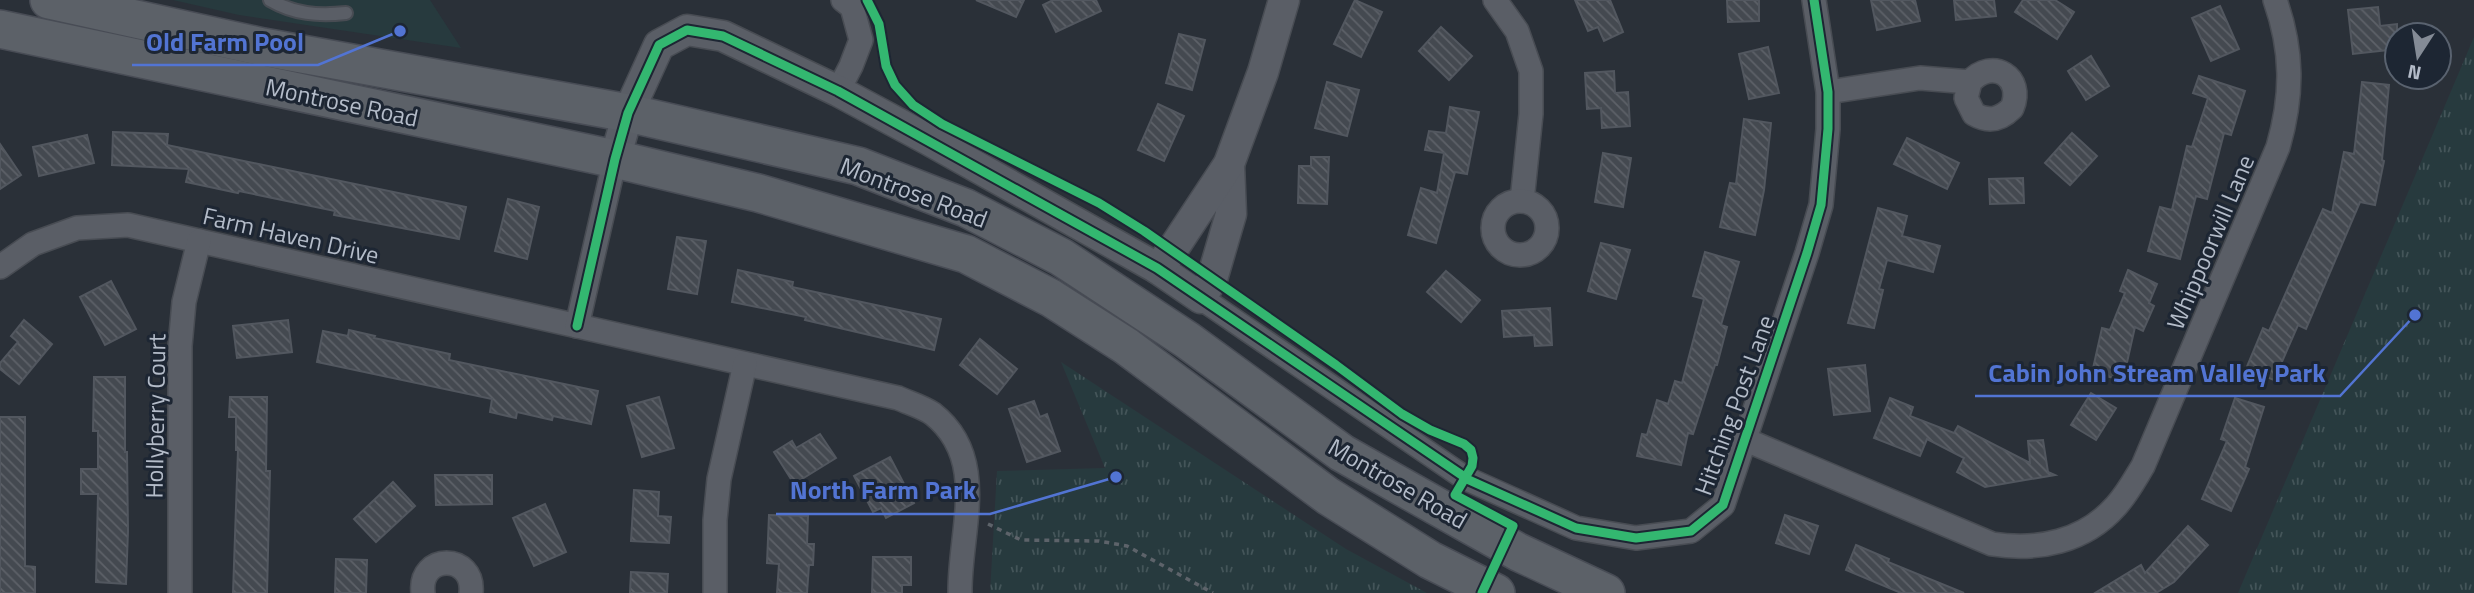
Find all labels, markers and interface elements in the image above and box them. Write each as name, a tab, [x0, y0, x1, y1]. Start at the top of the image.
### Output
callout: Old Farm Pool	[132, 18, 318, 65]
north arrow	[2383, 21, 2453, 91]
text: Old Farm Pool	[146, 22, 304, 61]
text: N	[2405, 58, 2424, 89]
street label: Montrose Road	[262, 68, 422, 136]
street label: Montrose Road	[835, 147, 993, 237]
street label: Whippoorwill Lane	[2157, 149, 2263, 335]
street label: Farm Haven Drive	[199, 197, 383, 273]
street label: Hitching Post Lane	[1685, 310, 1783, 500]
street label: Hollyberry Court	[136, 333, 174, 499]
callout: Cabin John Stream Valley Park	[1975, 349, 2340, 396]
text: Cabin John Stream Valley Park	[1988, 353, 2326, 392]
street label: Montrose Road	[1322, 429, 1474, 537]
callout: North Farm Park	[776, 467, 990, 514]
text: North Farm Park	[790, 470, 977, 509]

